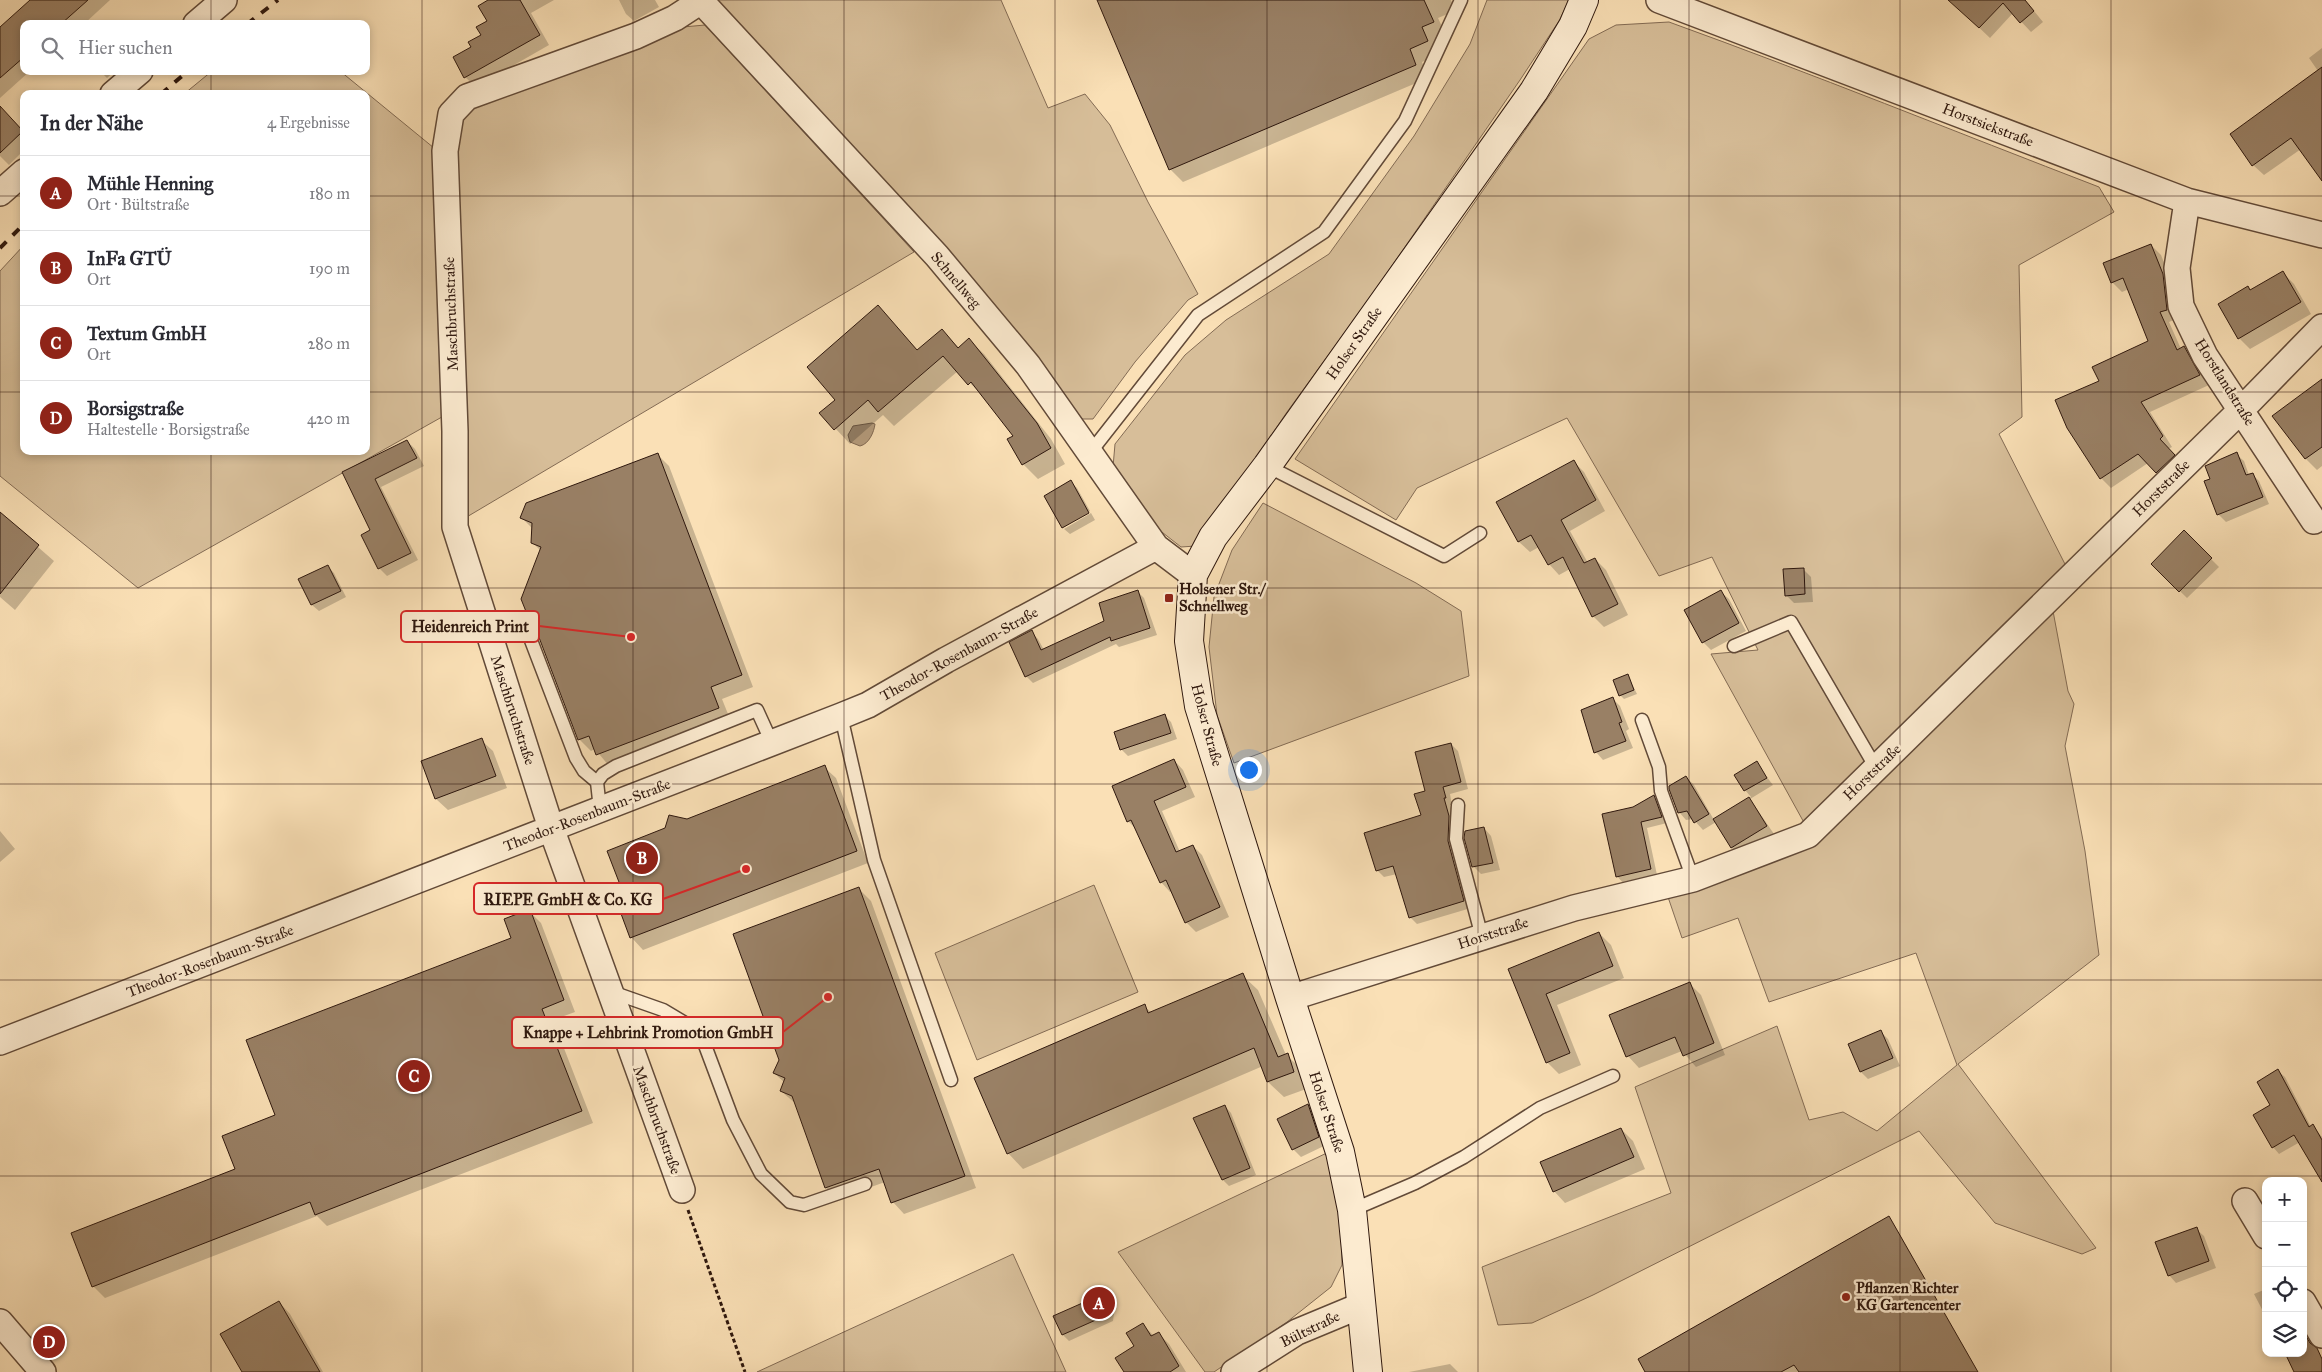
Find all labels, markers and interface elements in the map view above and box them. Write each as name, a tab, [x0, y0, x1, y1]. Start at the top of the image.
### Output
search box	[20, 20, 370, 75]
icon: search	[38, 34, 66, 62]
text: Hier suchen	[78, 36, 172, 59]
street label: Horstsiekstraße	[1940, 99, 2036, 151]
text: In der Nähe	[40, 110, 143, 136]
text: 4 Ergebnisse	[267, 113, 350, 132]
text: Mühle Henning	[87, 172, 213, 195]
text: A	[51, 184, 61, 203]
text: 180 m	[309, 184, 350, 203]
text: Ort · Bültstraße	[87, 195, 189, 214]
text: InFa GTÜ	[87, 247, 171, 270]
street label: Schnellweg	[927, 248, 986, 313]
street label: Maschbruchstraße	[440, 257, 462, 371]
text: B	[51, 259, 61, 278]
text: 190 m	[309, 259, 350, 278]
text: Ort	[87, 270, 111, 289]
street label: Holser Straße	[1322, 303, 1386, 383]
text: Textum GmbH	[87, 322, 207, 345]
text: C	[51, 334, 61, 353]
text: 280 m	[307, 334, 350, 353]
street label: Horstlandstraße	[2191, 335, 2259, 429]
text: Ort	[87, 345, 111, 364]
text: Borsigstraße	[87, 397, 184, 420]
text: D	[50, 409, 62, 428]
text: 420 m	[307, 409, 350, 428]
text: Haltestelle · Borsigstraße	[87, 420, 250, 439]
street label: Horststraße	[2129, 456, 2193, 520]
place label: Holsener Str./ Schnellweg	[1179, 580, 1267, 616]
marker: Holsener Str./ Schnellweg	[1163, 592, 1175, 604]
street label: Theodor-Rosenbaum-Straße	[877, 603, 1041, 705]
callout: Heidenreich Print	[401, 611, 539, 642]
text: Heidenreich Print	[411, 617, 529, 636]
street label: Maschbruchstraße	[487, 653, 539, 767]
street label: Holser Straße	[1187, 682, 1227, 768]
street label: Horststraße	[1839, 740, 1905, 804]
your location	[1236, 757, 1262, 783]
street label: Theodor-Rosenbaum-Straße	[501, 775, 673, 855]
pin: B	[626, 839, 658, 877]
callout: RIEPE GmbH & Co. KG	[474, 883, 663, 914]
text: RIEPE GmbH & Co. KG	[484, 890, 653, 909]
street label: Horststraße	[1455, 913, 1531, 953]
street label: Theodor-Rosenbaum-Straße	[124, 921, 296, 1001]
callout: Knappe + Lehbrink Promotion GmbH	[512, 1017, 783, 1048]
text: Knappe + Lehbrink Promotion GmbH	[523, 1023, 773, 1043]
pin: C	[398, 1057, 430, 1095]
street label: Maschbruchstraße	[629, 1063, 685, 1177]
street label: Holser Straße	[1305, 1069, 1349, 1155]
map controls	[2262, 1177, 2307, 1357]
button: +	[2262, 1177, 2307, 1222]
button: −	[2262, 1222, 2307, 1267]
button: locate	[2262, 1267, 2307, 1312]
place label: Pflanzen Richter KG Gartencenter	[1856, 1279, 1961, 1314]
pin: A	[1083, 1284, 1115, 1322]
marker: Pflanzen Richter KG Gartencenter	[1840, 1291, 1852, 1303]
street label: Bültstraße	[1277, 1307, 1343, 1351]
button: layers	[2262, 1312, 2307, 1357]
pin: D	[33, 1323, 65, 1361]

